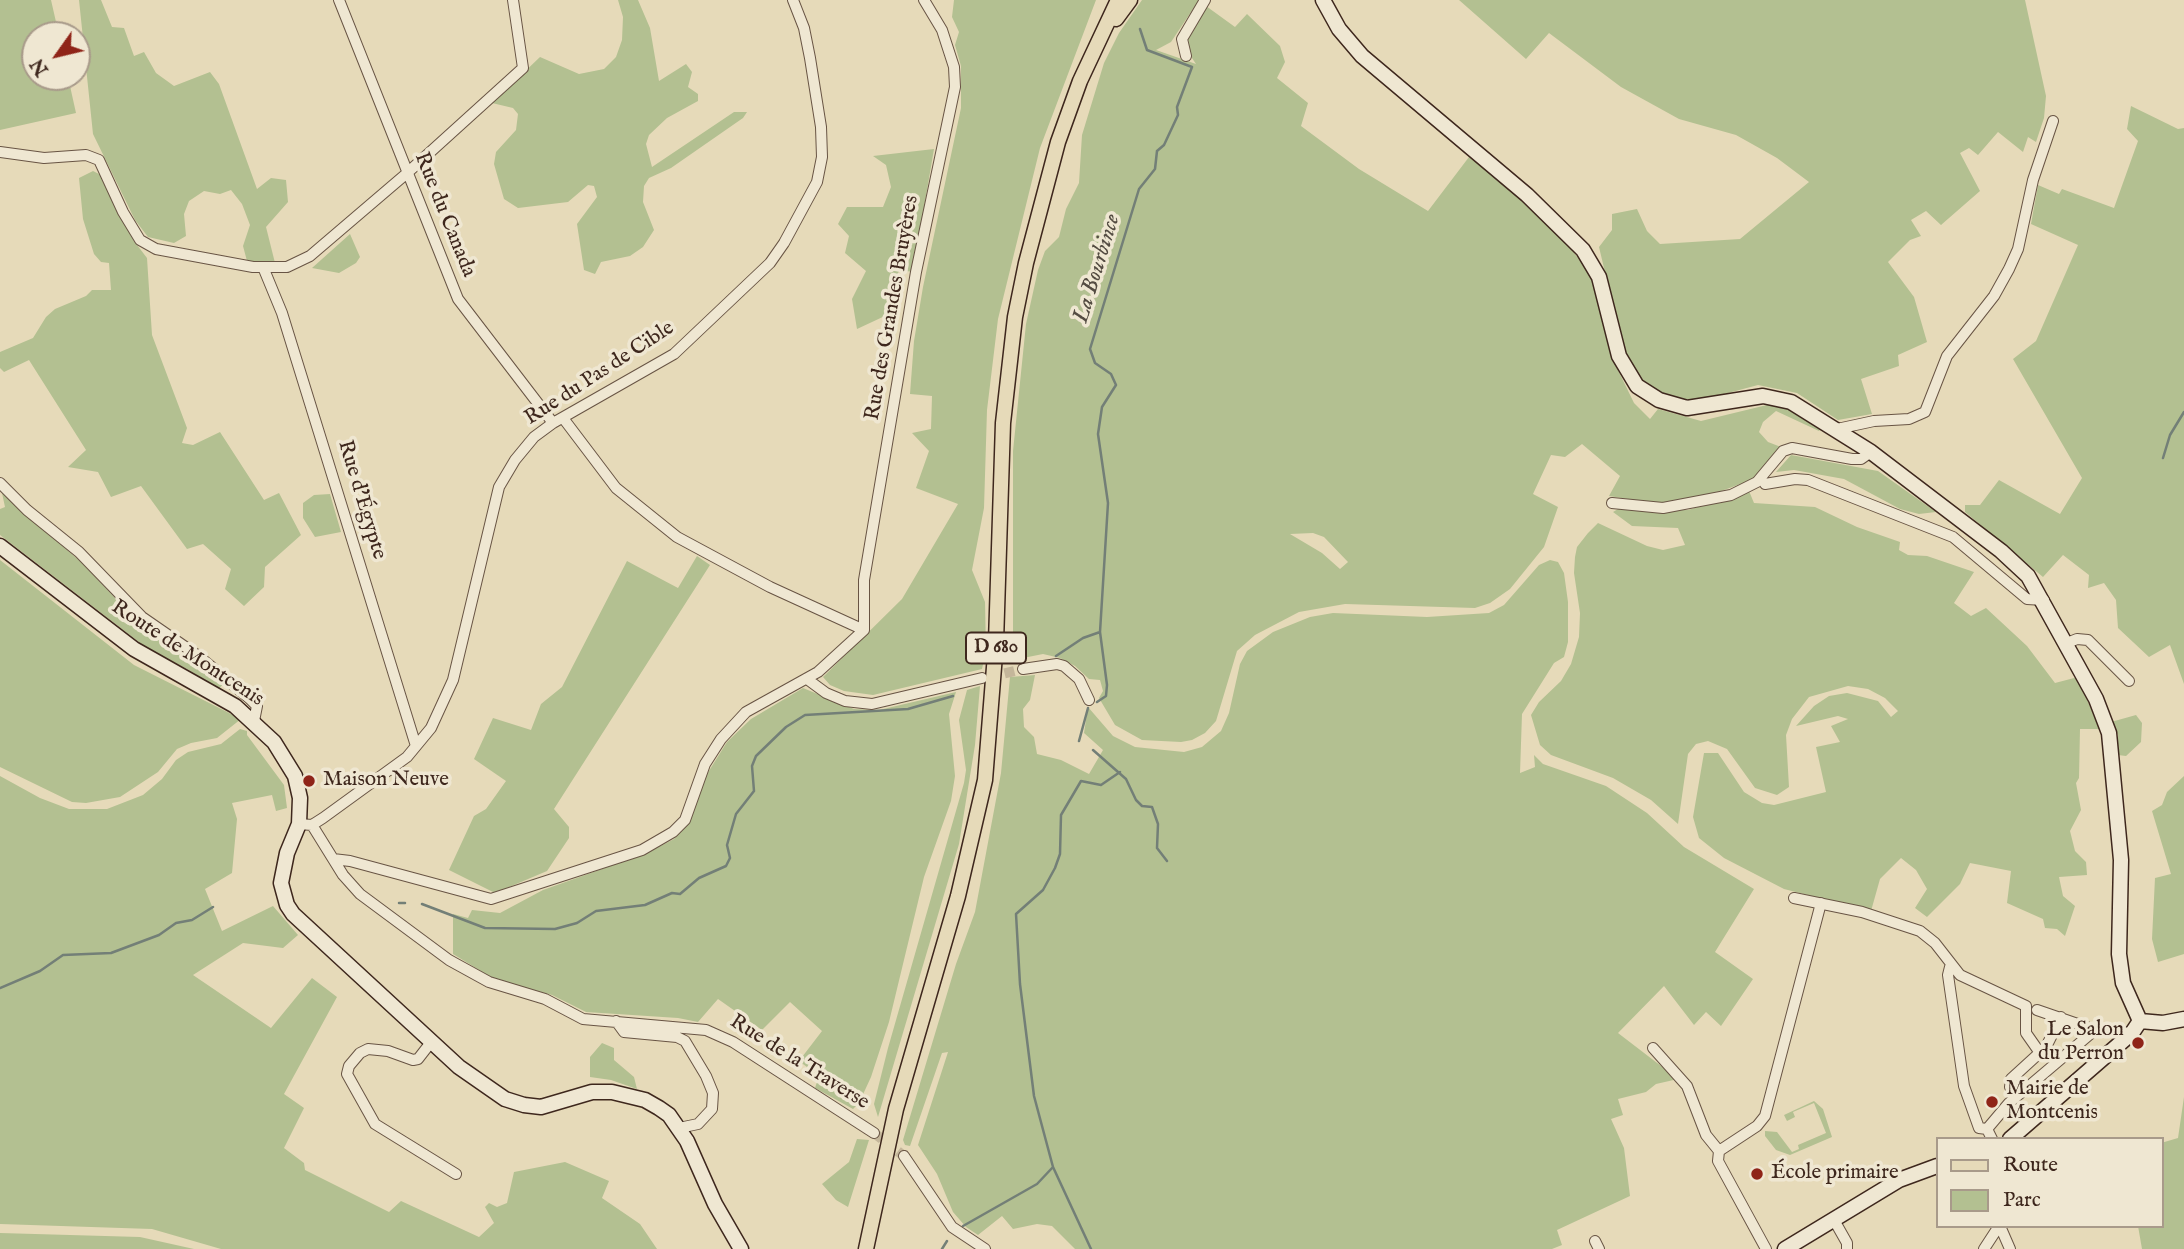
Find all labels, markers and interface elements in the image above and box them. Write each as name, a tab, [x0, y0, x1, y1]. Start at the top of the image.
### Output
north arrow	[21, 21, 91, 91]
text: N	[26, 53, 55, 80]
street label: Rue du Canada	[408, 149, 480, 281]
street label: Rue des Grandes Bruyères	[861, 193, 925, 423]
water label: La Bourbince	[1068, 211, 1128, 327]
street label: Rue du Pas de Cible	[521, 316, 679, 432]
street label: Rue d'Égypte	[331, 437, 391, 563]
street label: Route de Montcenis	[106, 595, 268, 713]
road number: D 680	[966, 632, 1026, 664]
place label: Maison Neuve	[323, 768, 449, 794]
marker: Maison Neuve	[301, 773, 317, 789]
street label: Rue de la Traverse	[725, 1010, 873, 1116]
place label: Le Salon du Perron	[2038, 1018, 2124, 1068]
marker: Le Salon du Perron	[2130, 1035, 2146, 1051]
place label: Mairie de Montcenis	[2006, 1077, 2098, 1127]
marker: Mairie de Montcenis	[1984, 1094, 2000, 1110]
legend	[1936, 1137, 2163, 1228]
text: Route	[2003, 1152, 2058, 1179]
place label: École primaire	[1771, 1161, 1899, 1187]
marker: École primaire	[1749, 1166, 1765, 1182]
text: Parc	[2003, 1187, 2041, 1214]

